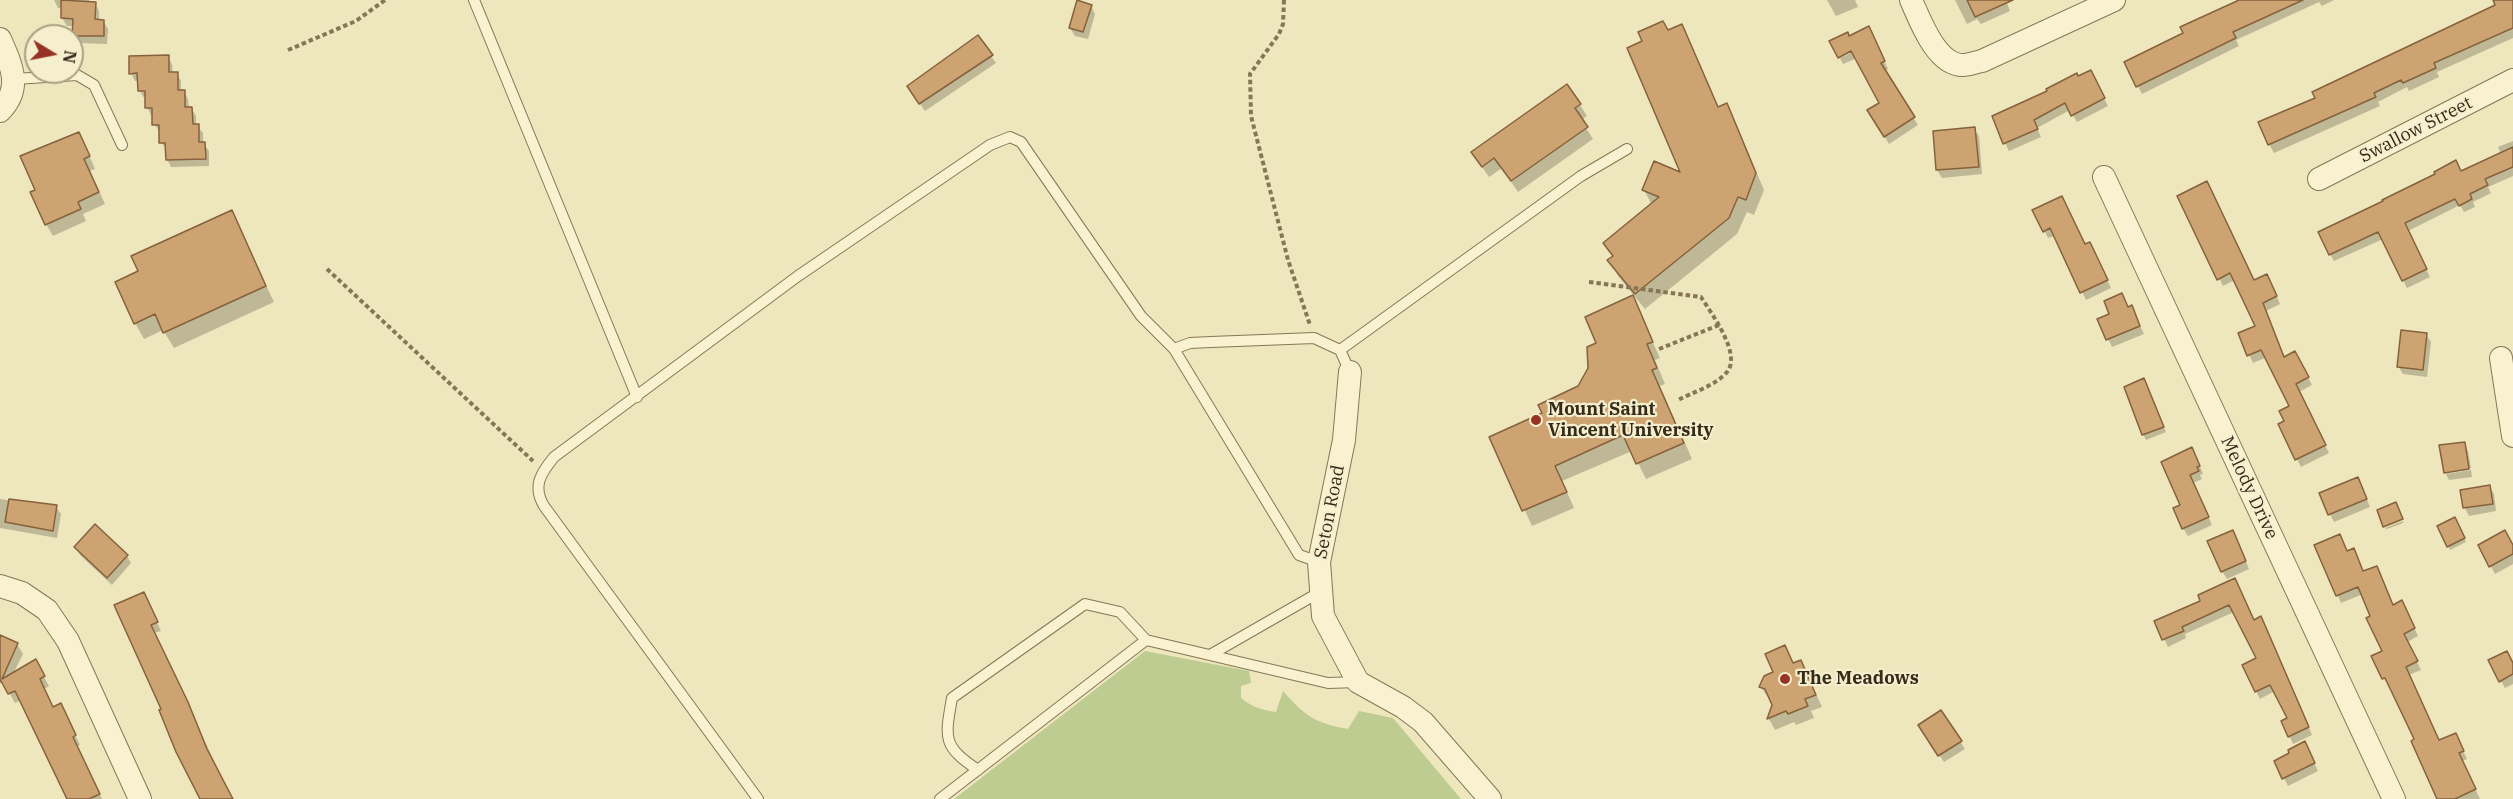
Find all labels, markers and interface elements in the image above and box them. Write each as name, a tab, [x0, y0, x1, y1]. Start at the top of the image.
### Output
north arrow	[24, 24, 84, 84]
text: N	[59, 49, 81, 65]
street label: Swallow Street	[2356, 92, 2476, 168]
place label: Mount Saint Vincent University	[1548, 399, 1714, 442]
marker: Mount Saint Vincent University	[1529, 413, 1543, 427]
street label: Melody Drive	[2216, 433, 2282, 543]
street label: Seton Road	[1310, 463, 1350, 561]
place label: The Meadows	[1797, 668, 1919, 690]
marker: The Meadows	[1778, 672, 1792, 686]

